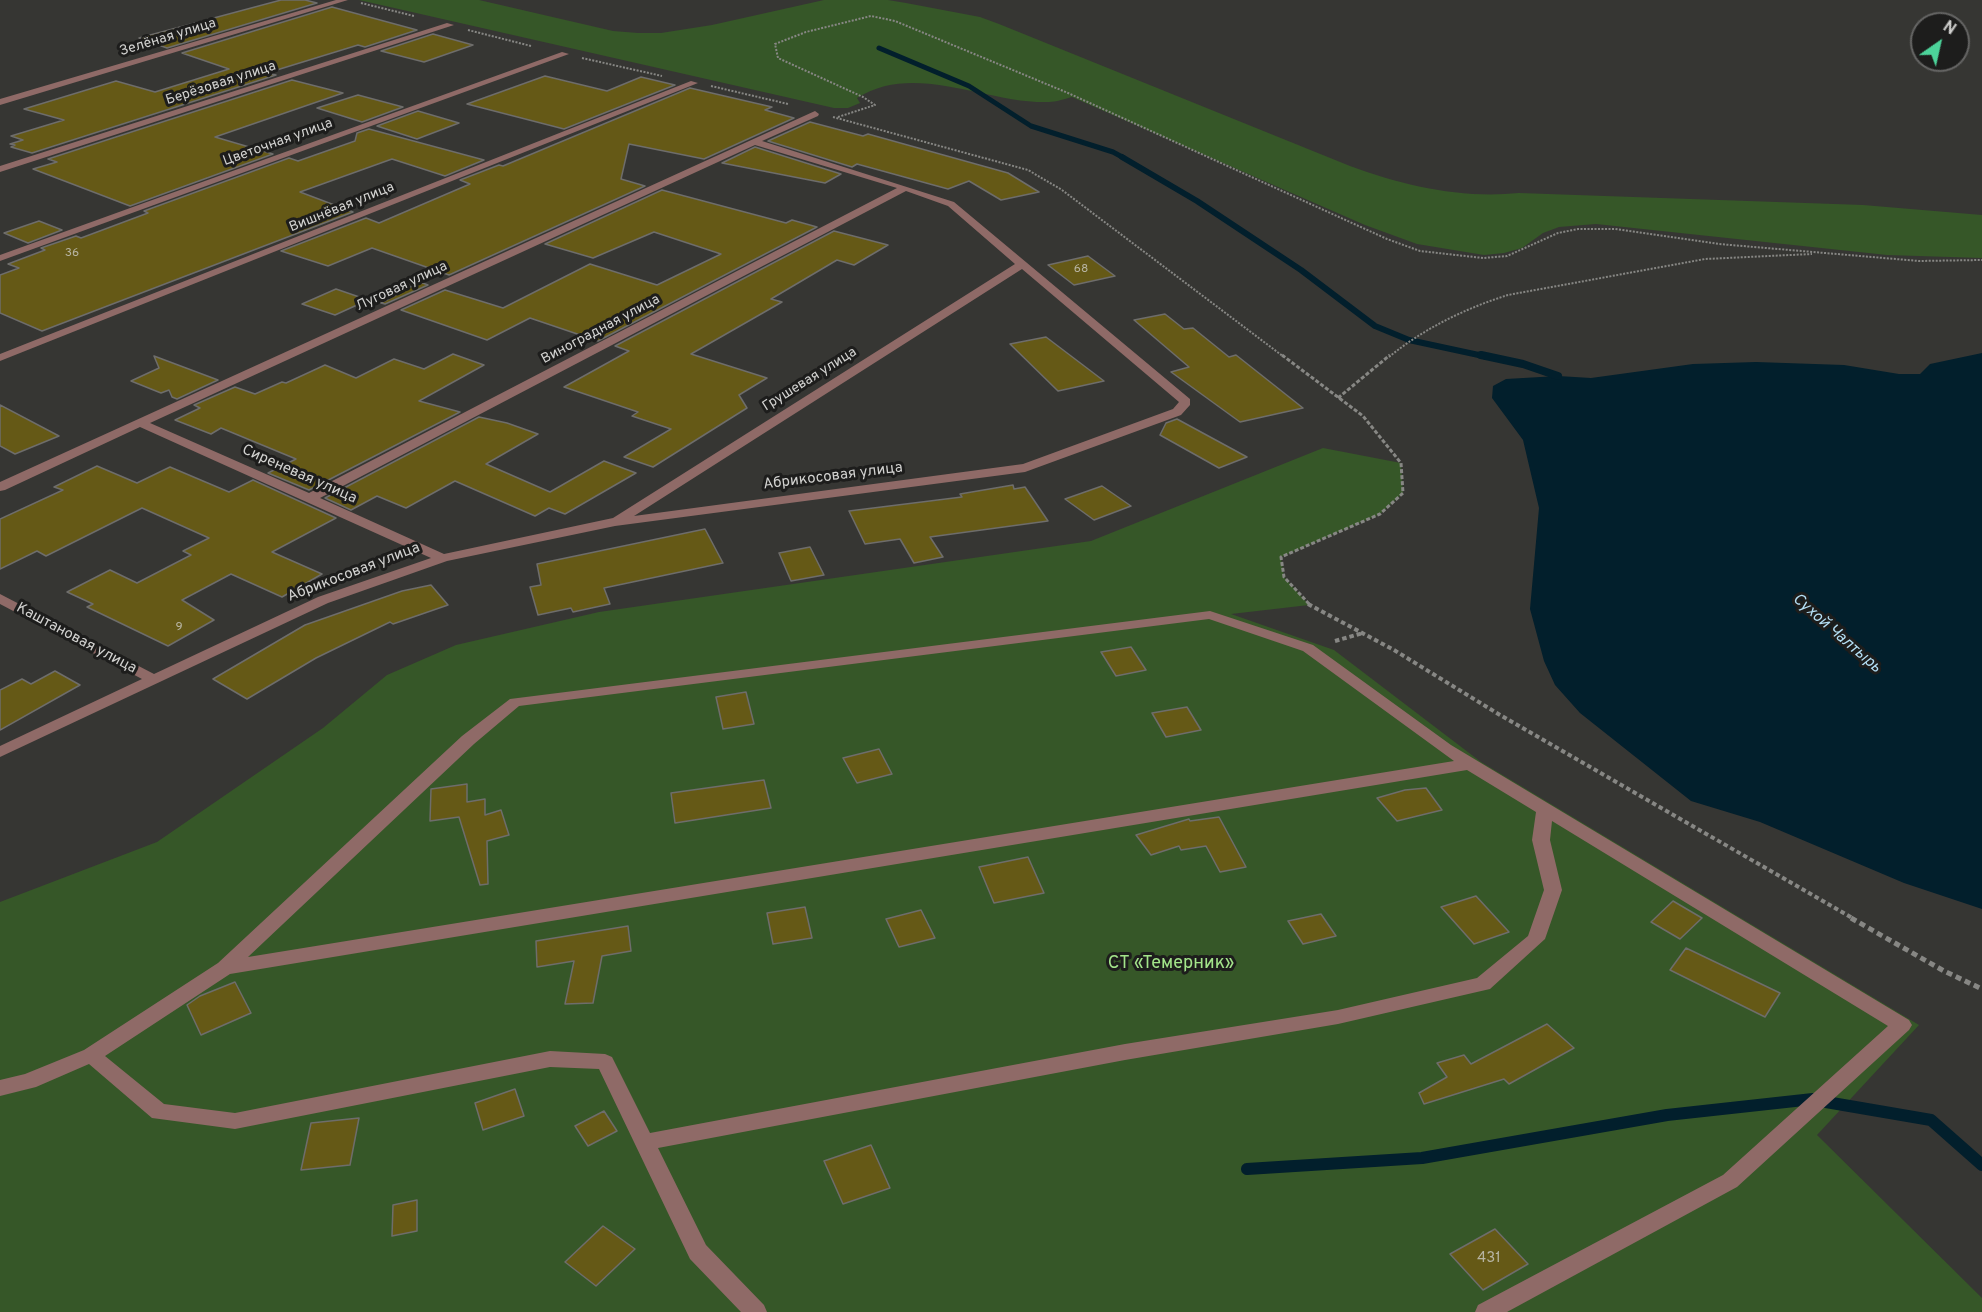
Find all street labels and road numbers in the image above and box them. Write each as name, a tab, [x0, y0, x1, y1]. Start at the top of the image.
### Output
street label: Зелёная улица	[118, 15, 218, 61]
street label: Берёзовая улица	[164, 58, 278, 110]
street label: Цветочная улица	[221, 115, 335, 171]
street label: Вишнёвая улица	[287, 179, 397, 237]
street label: Луговая улица	[354, 258, 450, 316]
street label: Виноградная улица	[539, 292, 663, 368]
street label: Грушевая улица	[760, 344, 860, 416]
street label: Сиреневая улица	[239, 442, 359, 508]
street label: Абрикосовая улица	[762, 460, 904, 494]
street label: Абрикосовая улица	[285, 539, 423, 607]
street label: Каштановая улица	[13, 600, 139, 678]

